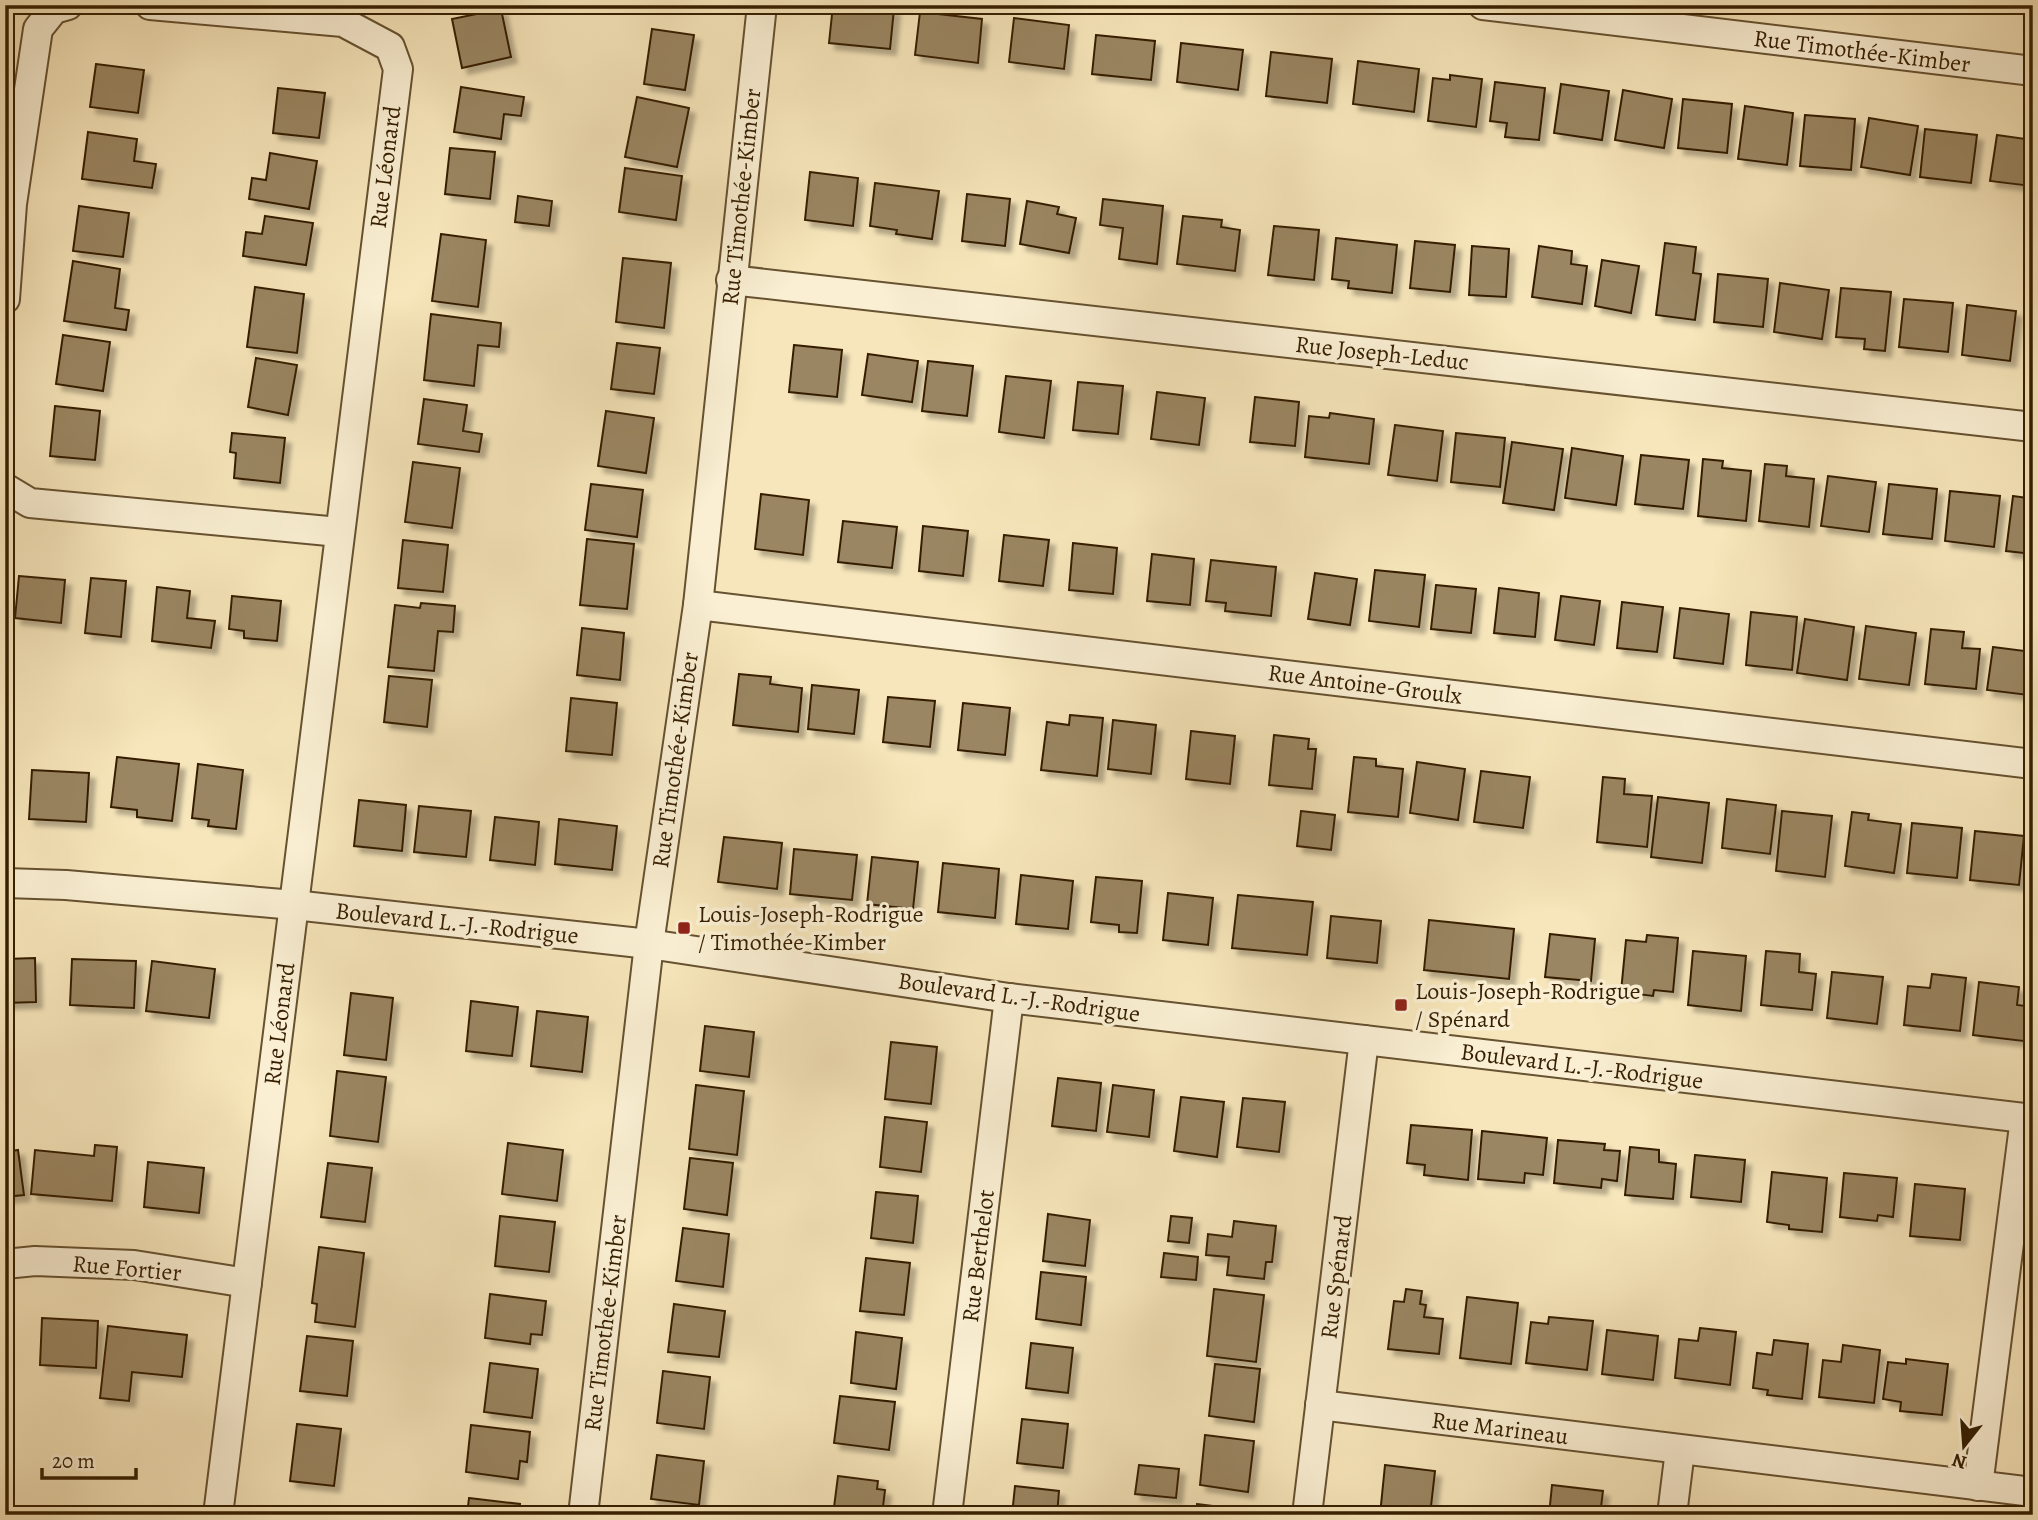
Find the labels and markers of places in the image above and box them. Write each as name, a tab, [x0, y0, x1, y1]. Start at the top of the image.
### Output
place label: Louis-Joseph-Rodrigue / Timothée-Kimber	[698, 898, 924, 958]
marker: Louis-Joseph-Rodrigue / Timothée-Kimber	[676, 920, 692, 936]
place label: Louis-Joseph-Rodrigue / Spénard	[1415, 975, 1641, 1035]
marker: Louis-Joseph-Rodrigue / Spénard	[1393, 997, 1409, 1013]

